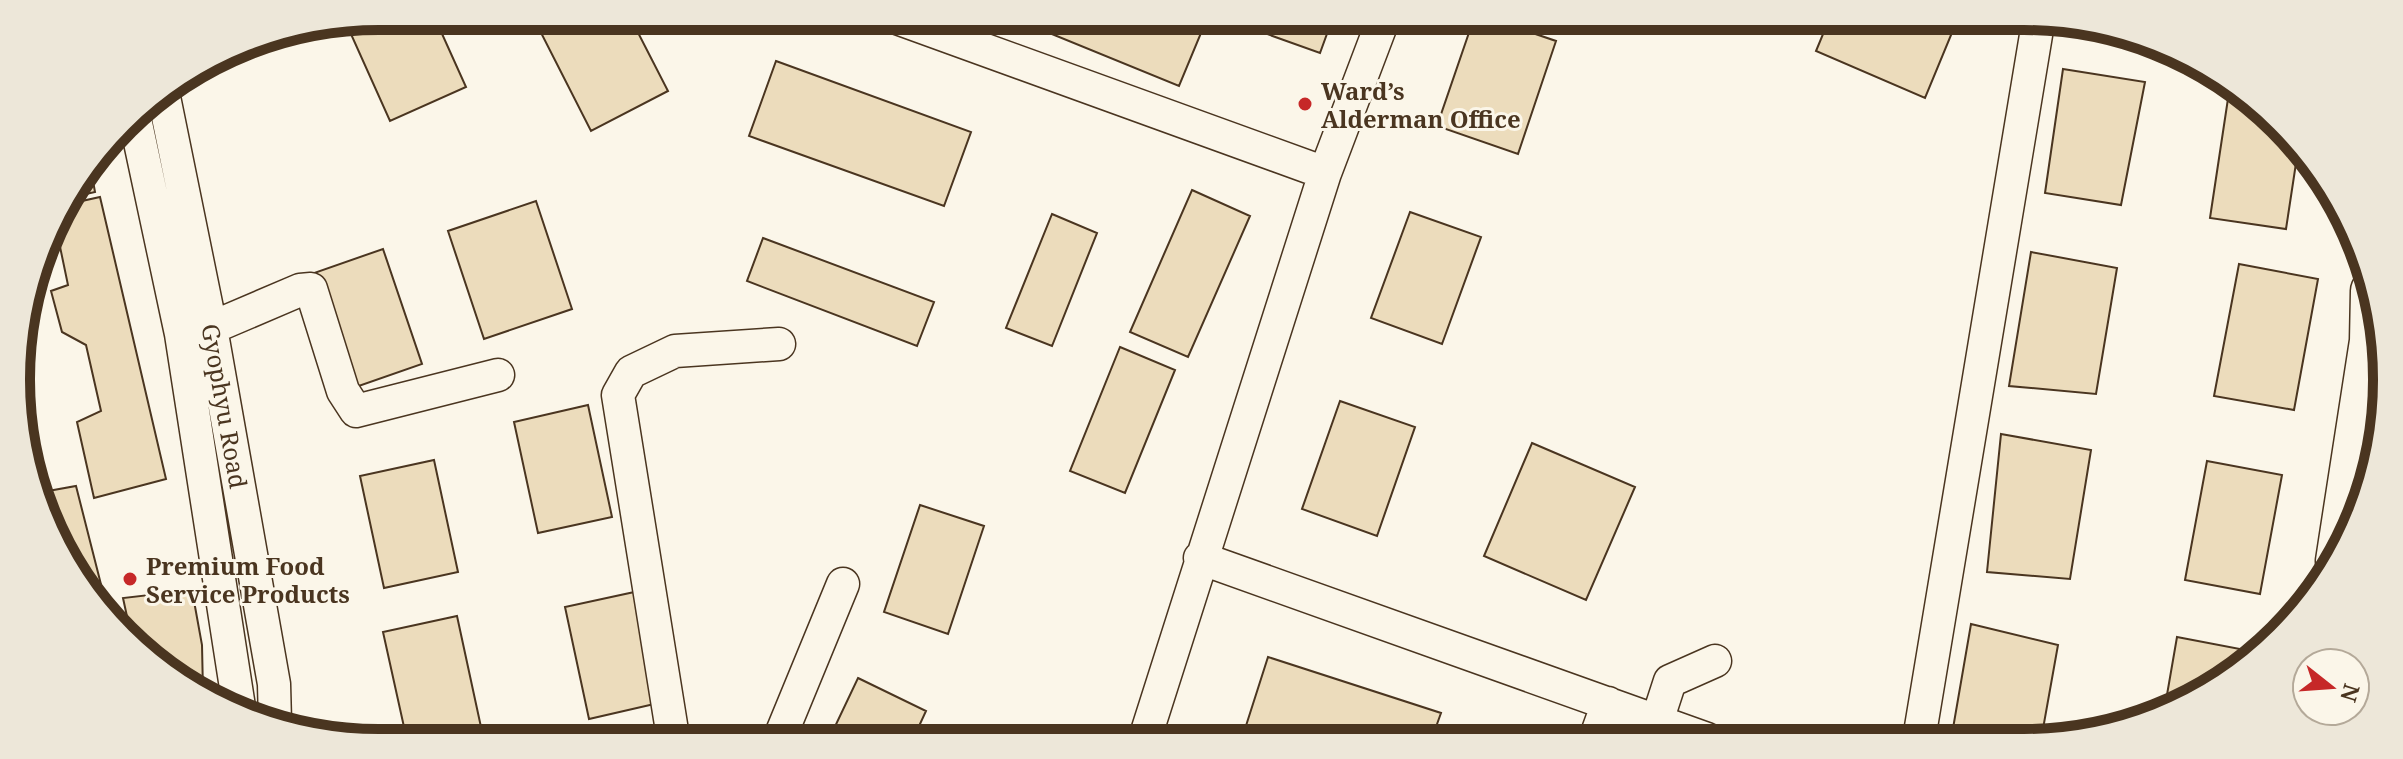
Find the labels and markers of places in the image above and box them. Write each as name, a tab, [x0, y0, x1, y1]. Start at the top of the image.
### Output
place label: Ward’s Alderman Office	[1321, 74, 1521, 135]
marker: Ward’s Alderman Office	[1296, 95, 1314, 113]
place label: Premium Food Service Products	[146, 549, 350, 610]
marker: Premium Food Service Products	[121, 570, 139, 588]

